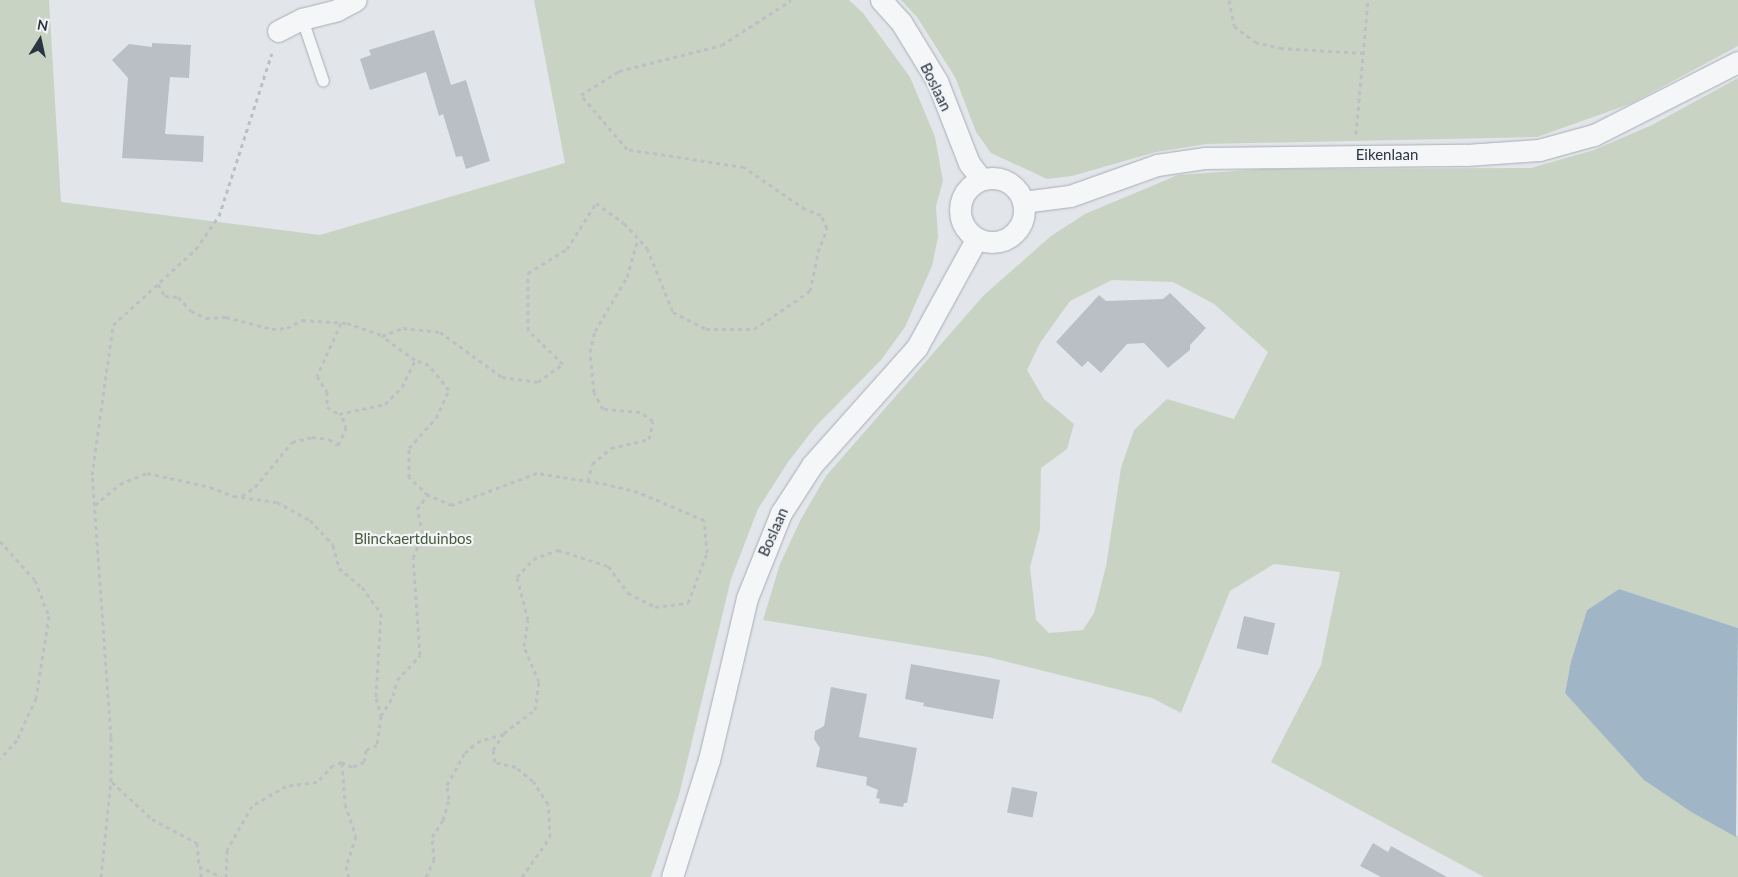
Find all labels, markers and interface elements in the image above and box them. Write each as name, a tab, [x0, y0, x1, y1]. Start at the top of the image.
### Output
north arrow	[15, 15, 65, 65]
text: N	[36, 15, 49, 34]
street label: Boslaan	[917, 60, 955, 114]
street label: Eikenlaan	[1356, 146, 1418, 164]
street label: Boslaan	[754, 505, 792, 559]
park label: Blinckaertduinbos	[354, 530, 472, 548]

